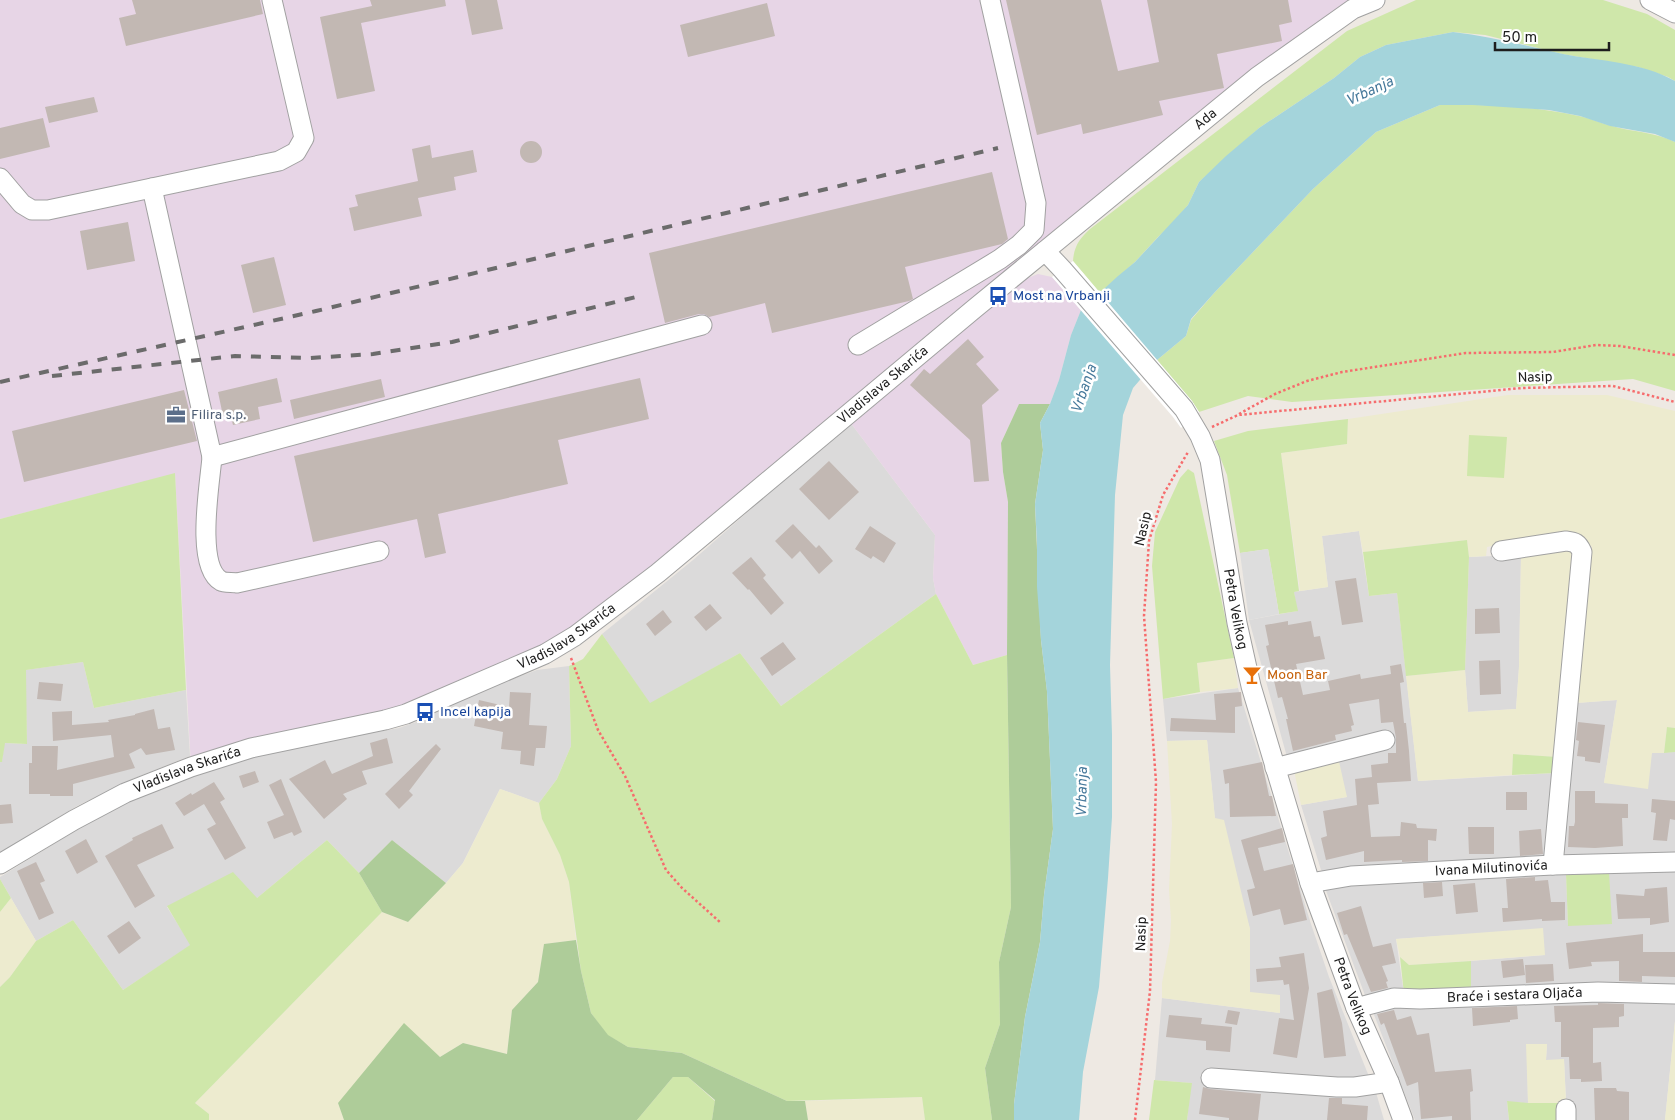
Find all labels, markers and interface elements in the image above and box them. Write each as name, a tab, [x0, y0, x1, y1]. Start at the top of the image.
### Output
scale bar	[1495, 20, 1609, 52]
text: 50 m	[1502, 29, 1537, 48]
water label: Vrbanja	[1343, 73, 1397, 111]
street label: Ada	[1191, 105, 1220, 134]
bus stop icon: Most na Vrbanji	[987, 285, 1009, 307]
place label: Most na Vrbanji	[1013, 288, 1110, 305]
street label: Vladislava Skarića	[834, 342, 932, 428]
water label: Vrbanja	[1068, 362, 1102, 416]
street label: Nasip	[1517, 369, 1553, 387]
office icon: Filira s.p.	[165, 404, 187, 426]
place label: Filira s.p.	[191, 407, 246, 424]
street label: Nasip	[1132, 510, 1156, 548]
street label: Petra Velikog	[1220, 567, 1251, 651]
street label: Vladislava Skarića	[515, 600, 619, 673]
bar icon: Moon Bar	[1241, 664, 1263, 686]
place label: Moon Bar	[1267, 667, 1328, 684]
bus stop icon: Incel kapija	[414, 701, 436, 723]
place label: Incel kapija	[440, 704, 511, 721]
street label: Vladislava Skarića	[131, 743, 243, 797]
water label: Vrbanja	[1073, 766, 1093, 817]
street label: Ivana Milutinovića	[1434, 857, 1548, 880]
street label: Nasip	[1133, 916, 1151, 952]
street label: Petra Velikog	[1330, 955, 1375, 1037]
street label: Braće i sestara Oljača	[1446, 984, 1583, 1006]

